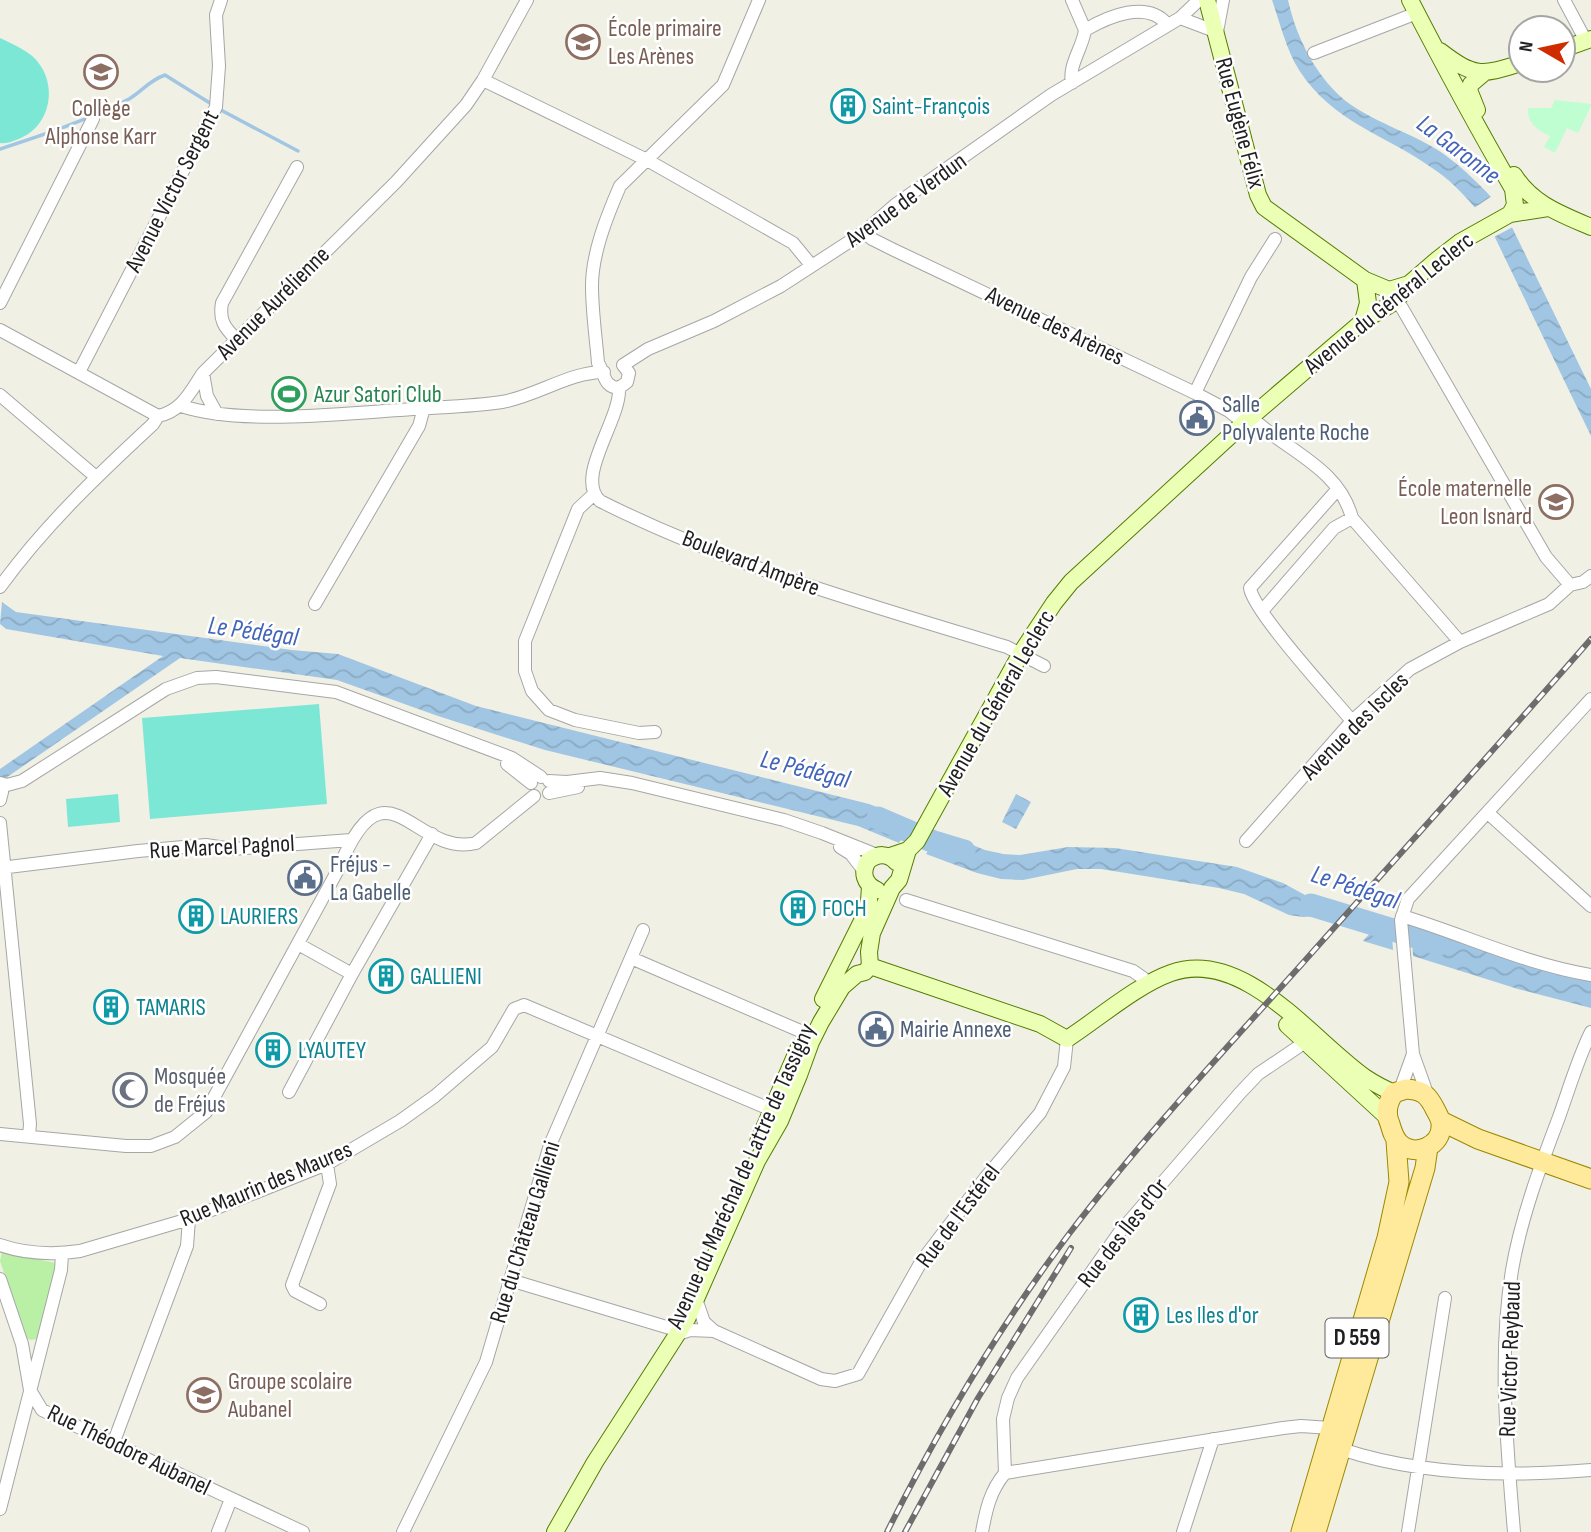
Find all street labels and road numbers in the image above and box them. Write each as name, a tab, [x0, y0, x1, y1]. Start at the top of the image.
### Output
street label: Rue Eugène Félix	[1209, 54, 1271, 192]
street label: Avenue Victor Sergent	[118, 105, 225, 278]
street label: Avenue de Verdun	[839, 146, 972, 254]
street label: Avenue du Général Leclerc	[1297, 226, 1480, 381]
street label: Avenue Aurélienne	[210, 240, 336, 366]
street label: Avenue des Arènes	[980, 280, 1129, 372]
street label: Boulevard Ampère	[678, 523, 824, 603]
street label: Avenue du Général Leclerc	[930, 605, 1061, 802]
street label: Avenue des Iscles	[1294, 666, 1415, 787]
street label: Rue Marcel Pagnol	[149, 829, 295, 865]
street label: Avenue du Maréchal de Lattre de Tassigny	[660, 1019, 822, 1334]
street label: Rue Maurin des Maures	[176, 1135, 356, 1233]
street label: Rue du Château Gallieni	[484, 1137, 566, 1327]
street label: Rue de l'Estérel	[910, 1158, 1006, 1274]
street label: Rue des Îles d'Or	[1071, 1173, 1175, 1293]
street label: Rue Victor Reybaud	[1493, 1281, 1527, 1437]
road number: D 559	[1326, 1318, 1388, 1358]
street label: Rue Théodore Aubanel	[43, 1398, 215, 1502]

